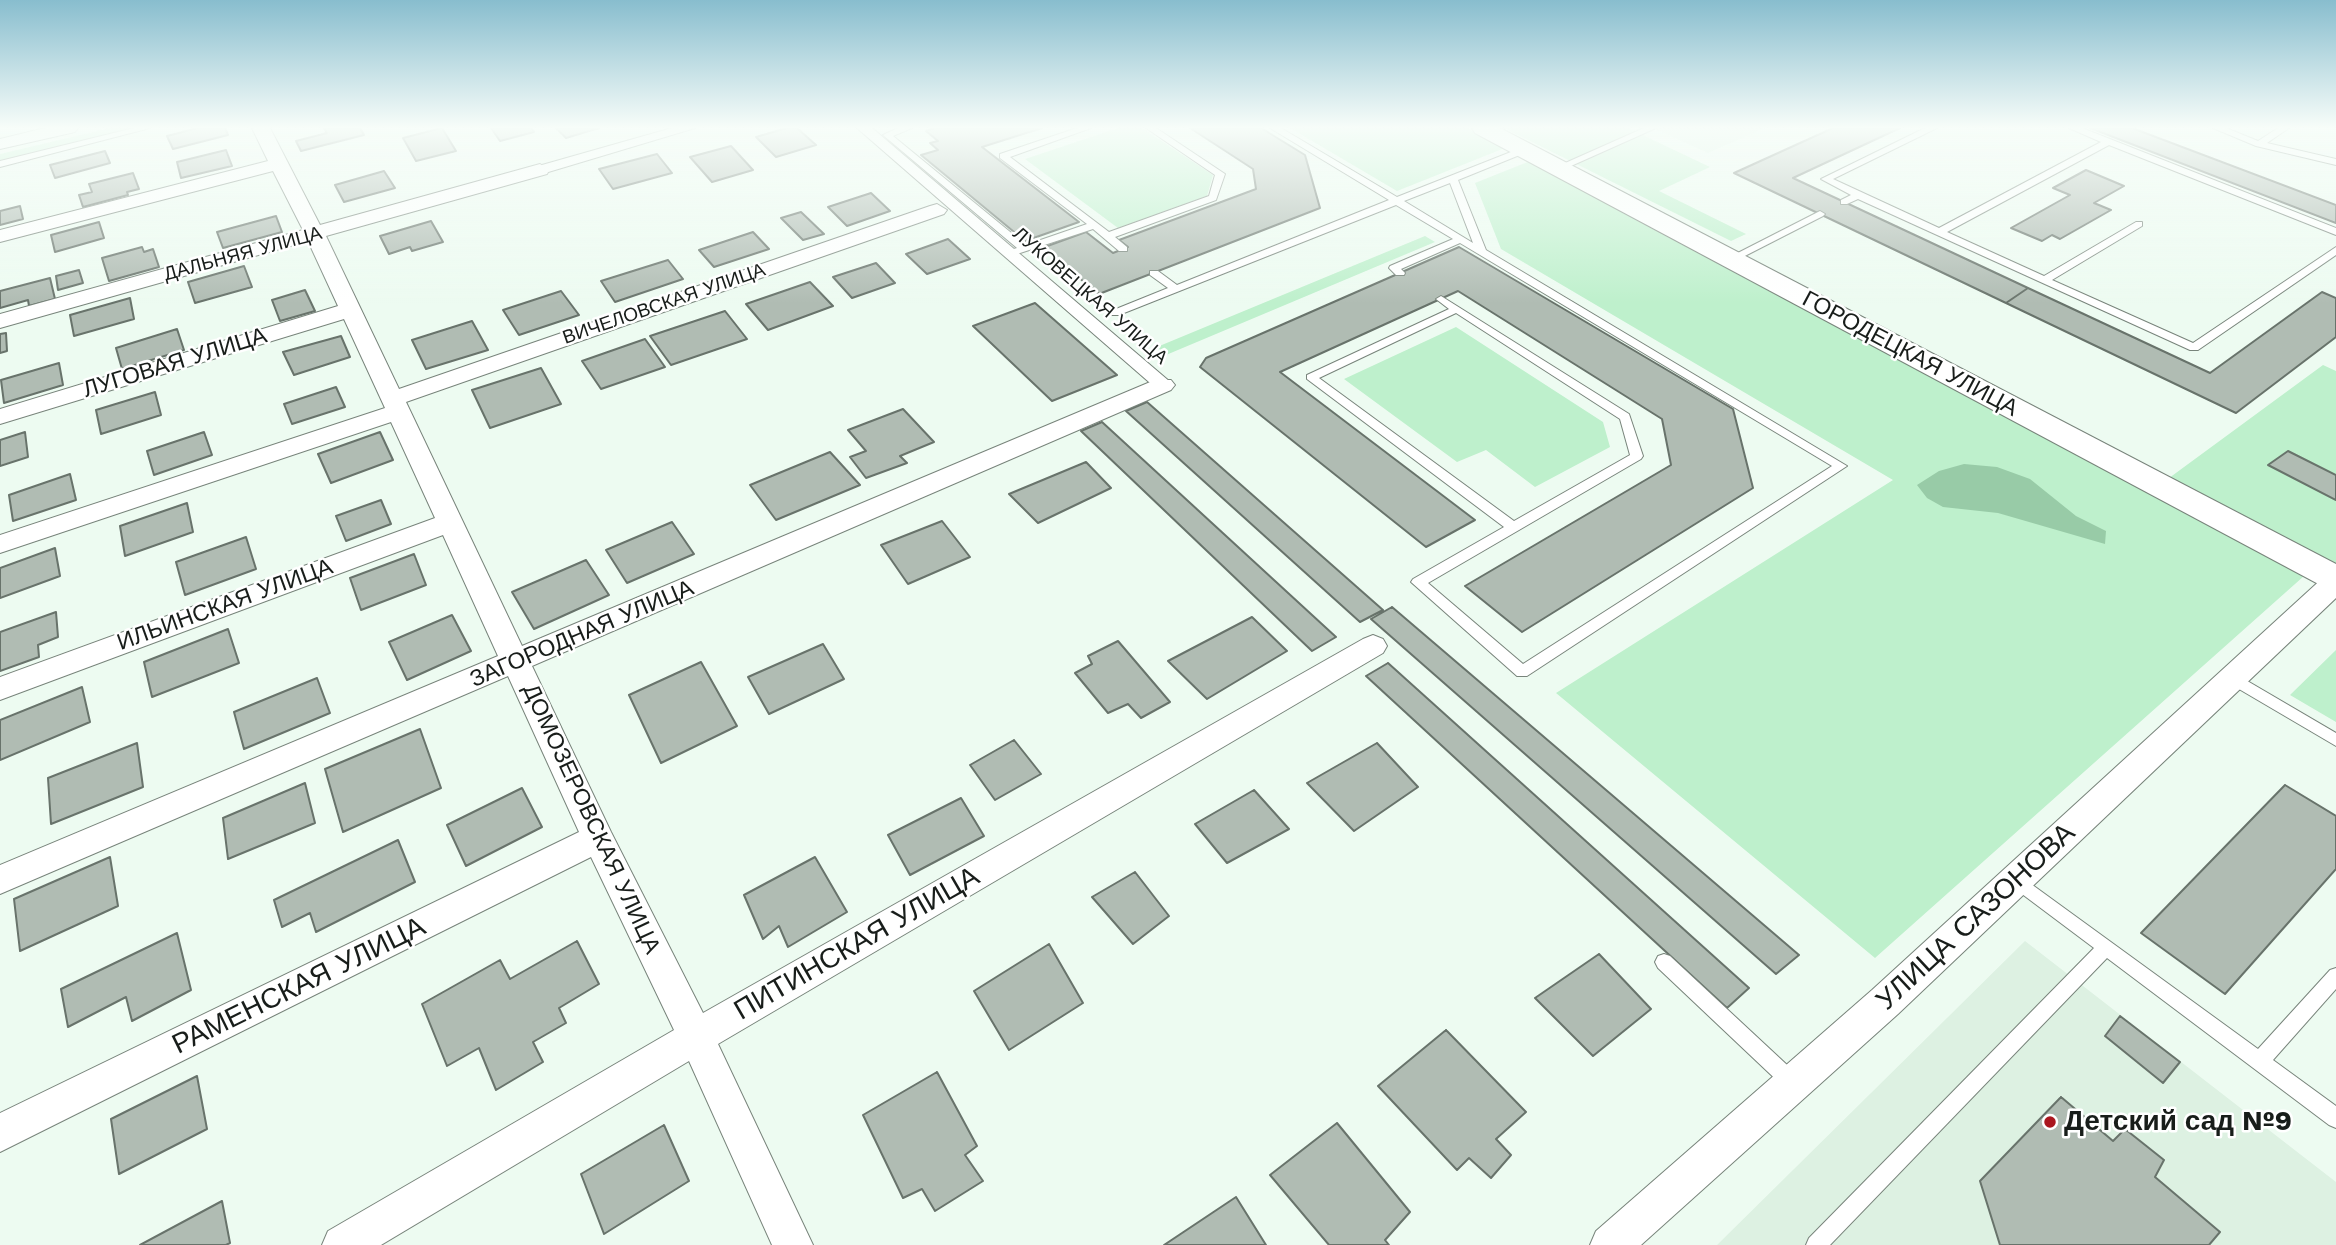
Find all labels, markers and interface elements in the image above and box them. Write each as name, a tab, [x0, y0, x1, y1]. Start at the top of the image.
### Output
street label: ДАЛЬНЯЯ УЛИЦА	[161, 222, 325, 286]
street label: ЛУКОВЕЦКАЯ УЛИЦА	[1008, 223, 1172, 369]
street label: ВИЧЕЛОВСКАЯ УЛИЦА	[560, 259, 768, 349]
street label: ГОРОДЕЦКАЯ УЛИЦА	[1797, 285, 2023, 423]
street label: ЛУГОВАЯ УЛИЦА	[80, 322, 270, 404]
street label: ИЛЬИНСКАЯ УЛИЦА	[113, 553, 337, 657]
street label: ЗАГОРОДНАЯ УЛИЦА	[466, 574, 698, 694]
street label: ДОМОЗЕРОВСКАЯ УЛИЦА	[516, 680, 666, 958]
street label: УЛИЦА САЗОНОВА	[1870, 816, 2082, 1018]
street label: ПИТИНСКАЯ УЛИЦА	[728, 860, 986, 1028]
street label: РАМЕНСКАЯ УЛИЦА	[167, 910, 431, 1062]
place label: Детский сад №9	[2064, 1105, 2292, 1139]
marker: Детский сад №9	[2042, 1114, 2058, 1130]

